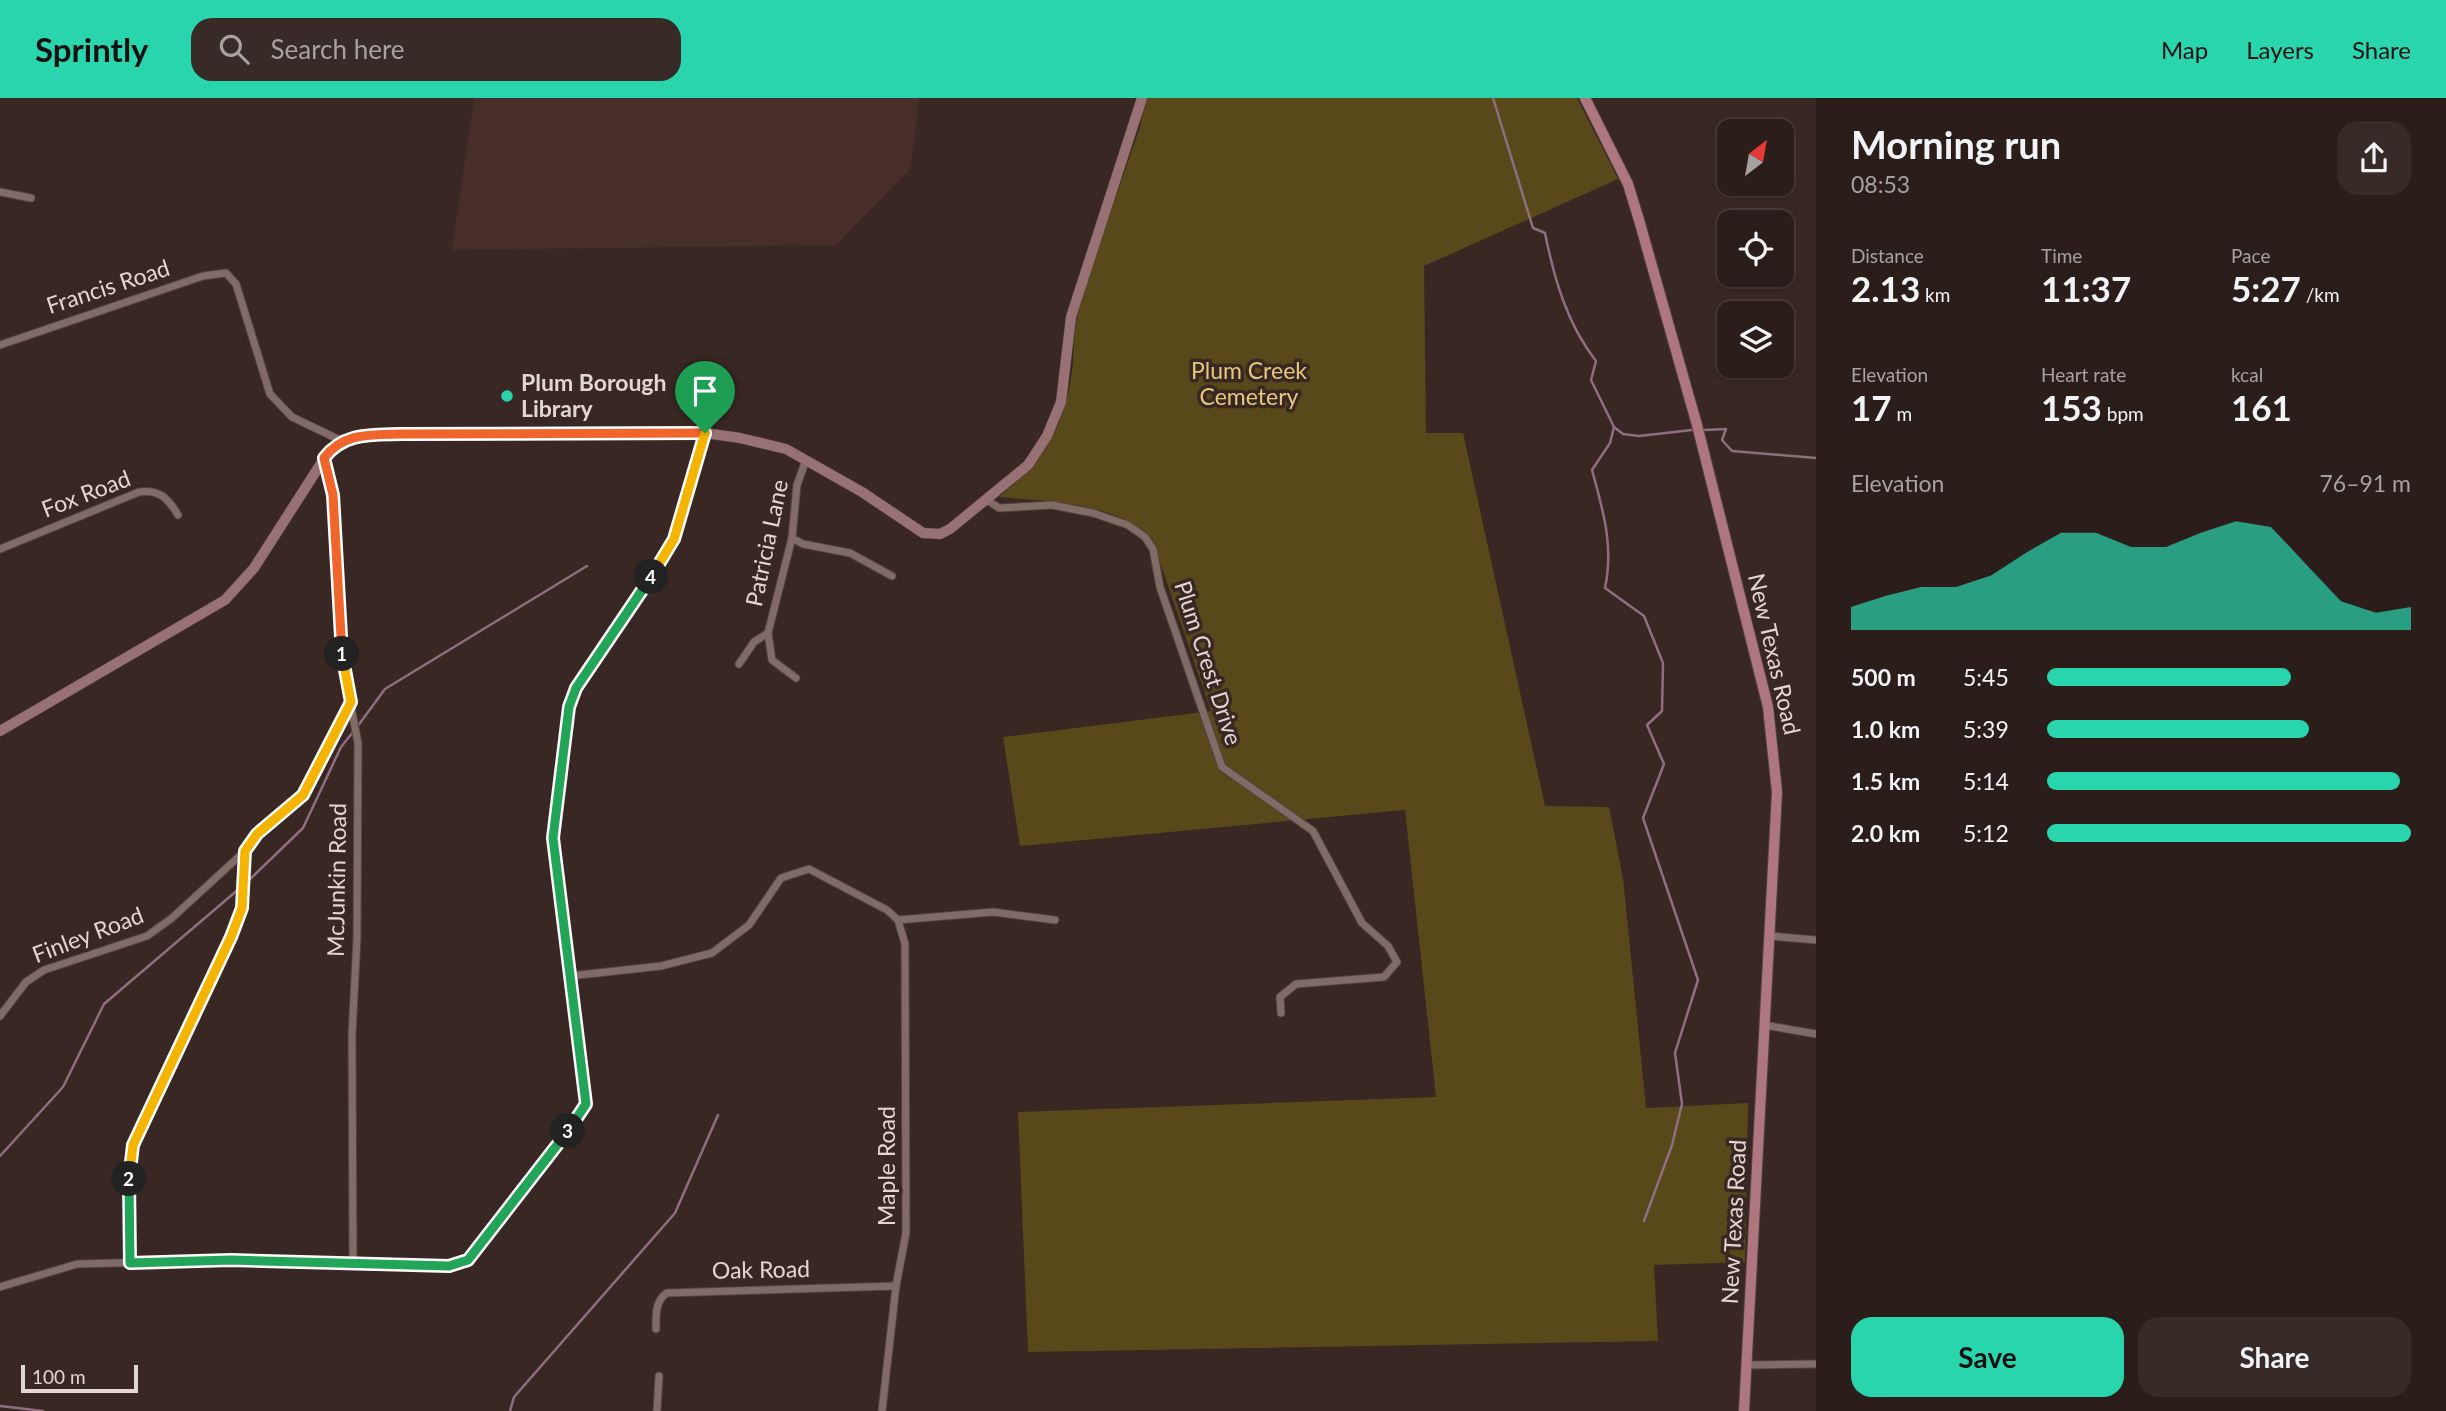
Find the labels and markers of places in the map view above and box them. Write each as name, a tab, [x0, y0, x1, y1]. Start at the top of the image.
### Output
pin	[675, 361, 735, 433]
place label: Plum Borough Library	[521, 368, 667, 422]
marker: Plum Borough Library	[499, 388, 515, 404]
pin: 4	[634, 560, 668, 594]
pin: 1	[324, 636, 360, 672]
pin: 3	[550, 1114, 586, 1148]
pin: 2	[111, 1162, 146, 1196]

